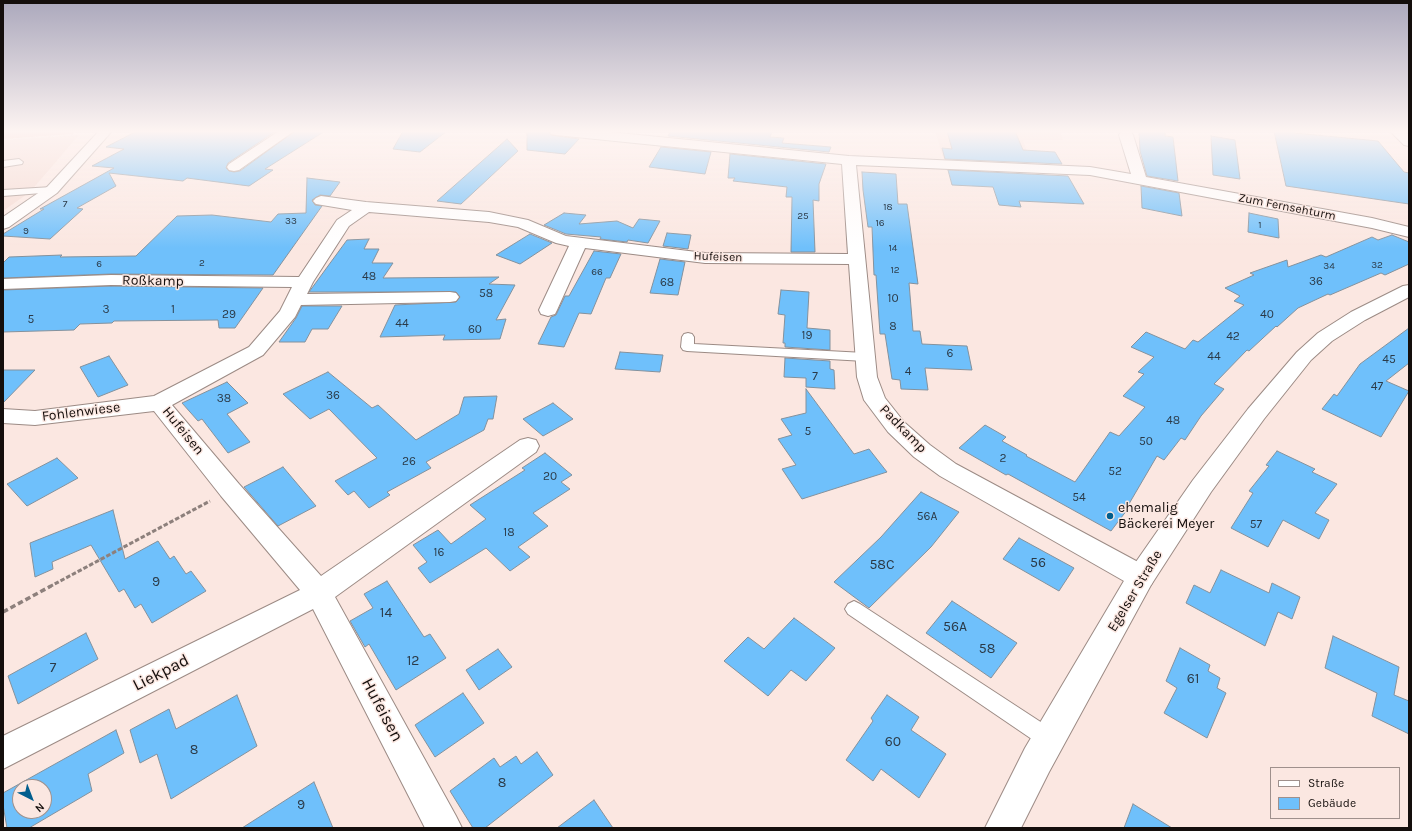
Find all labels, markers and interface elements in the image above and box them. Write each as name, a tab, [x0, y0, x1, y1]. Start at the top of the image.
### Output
street label: Zum Fernsehturm	[1237, 190, 1337, 224]
house number: 7	[63, 198, 67, 210]
house number: 18	[883, 201, 893, 213]
house number: 25	[797, 210, 809, 222]
house number: 33	[285, 215, 297, 227]
house number: 16	[875, 217, 885, 229]
house number: 1	[1258, 219, 1262, 231]
house number: 9	[23, 225, 29, 237]
house number: 14	[889, 242, 897, 254]
street label: Hufeisen	[693, 249, 743, 265]
house number: 2	[199, 257, 205, 269]
house number: 6	[96, 258, 102, 270]
house number: 32	[1371, 259, 1383, 271]
house number: 34	[1323, 260, 1335, 272]
house number: 12	[890, 264, 900, 276]
house number: 66	[591, 266, 603, 278]
house number: 48	[362, 270, 376, 284]
street label: Roßkamp	[122, 272, 184, 290]
house number: 36	[1309, 275, 1323, 289]
house number: 68	[660, 276, 674, 290]
house number: 58	[479, 287, 493, 301]
house number: 10	[887, 292, 899, 306]
house number: 3	[102, 303, 110, 317]
house number: 1	[171, 303, 175, 317]
house number: 29	[222, 308, 236, 322]
house number: 40	[1260, 308, 1274, 322]
house number: 5	[28, 313, 34, 327]
house number: 44	[395, 317, 409, 331]
house number: 8	[889, 320, 897, 334]
house number: 60	[468, 323, 482, 337]
house number: 19	[802, 329, 812, 343]
house number: 42	[1226, 330, 1240, 344]
house number: 6	[947, 347, 953, 361]
house number: 44	[1207, 350, 1221, 364]
house number: 45	[1382, 353, 1396, 367]
house number: 4	[905, 365, 911, 379]
house number: 7	[812, 370, 818, 384]
house number: 47	[1371, 380, 1383, 394]
house number: 36	[326, 389, 340, 403]
house number: 38	[217, 392, 231, 406]
street label: Fohlenwiese	[41, 399, 121, 425]
street label: Padkamp	[876, 401, 930, 457]
street label: Hufeisen	[159, 404, 207, 458]
house number: 48	[1166, 414, 1180, 428]
house number: 5	[805, 425, 811, 439]
house number: 50	[1139, 435, 1153, 449]
house number: 2	[1000, 452, 1006, 466]
house number: 26	[402, 455, 416, 469]
house number: 52	[1108, 465, 1122, 479]
house number: 20	[543, 470, 557, 484]
house number: 54	[1072, 491, 1086, 505]
place label: ehemalig Bäckerei Meyer	[1118, 500, 1214, 532]
house number: 56A	[917, 510, 937, 524]
marker: ehemalig Bäckerei Meyer	[1105, 511, 1115, 521]
house number: 57	[1250, 518, 1262, 532]
house number: 18	[503, 526, 515, 540]
house number: 16	[434, 546, 444, 560]
street label: Egelser Straße	[1104, 547, 1166, 635]
house number: 56	[1030, 555, 1046, 571]
house number: 58C	[869, 557, 895, 573]
house number: 9	[152, 574, 160, 590]
house number: 14	[380, 605, 392, 621]
house number: 56A	[943, 619, 967, 635]
house number: 58	[979, 641, 995, 657]
street label: Liekpad	[129, 650, 193, 696]
house number: 12	[407, 653, 419, 669]
house number: 7	[50, 660, 56, 676]
house number: 61	[1187, 671, 1199, 687]
street label: Hufeisen	[357, 675, 407, 745]
house number: 60	[885, 734, 901, 750]
house number: 8	[190, 742, 198, 758]
legend	[1270, 767, 1400, 819]
house number: 8	[498, 775, 506, 791]
text: Straße	[1308, 776, 1344, 790]
north arrow	[12, 779, 52, 819]
text: Gebäude	[1308, 796, 1356, 810]
house number: 9	[297, 797, 305, 813]
text: N	[32, 800, 47, 815]

